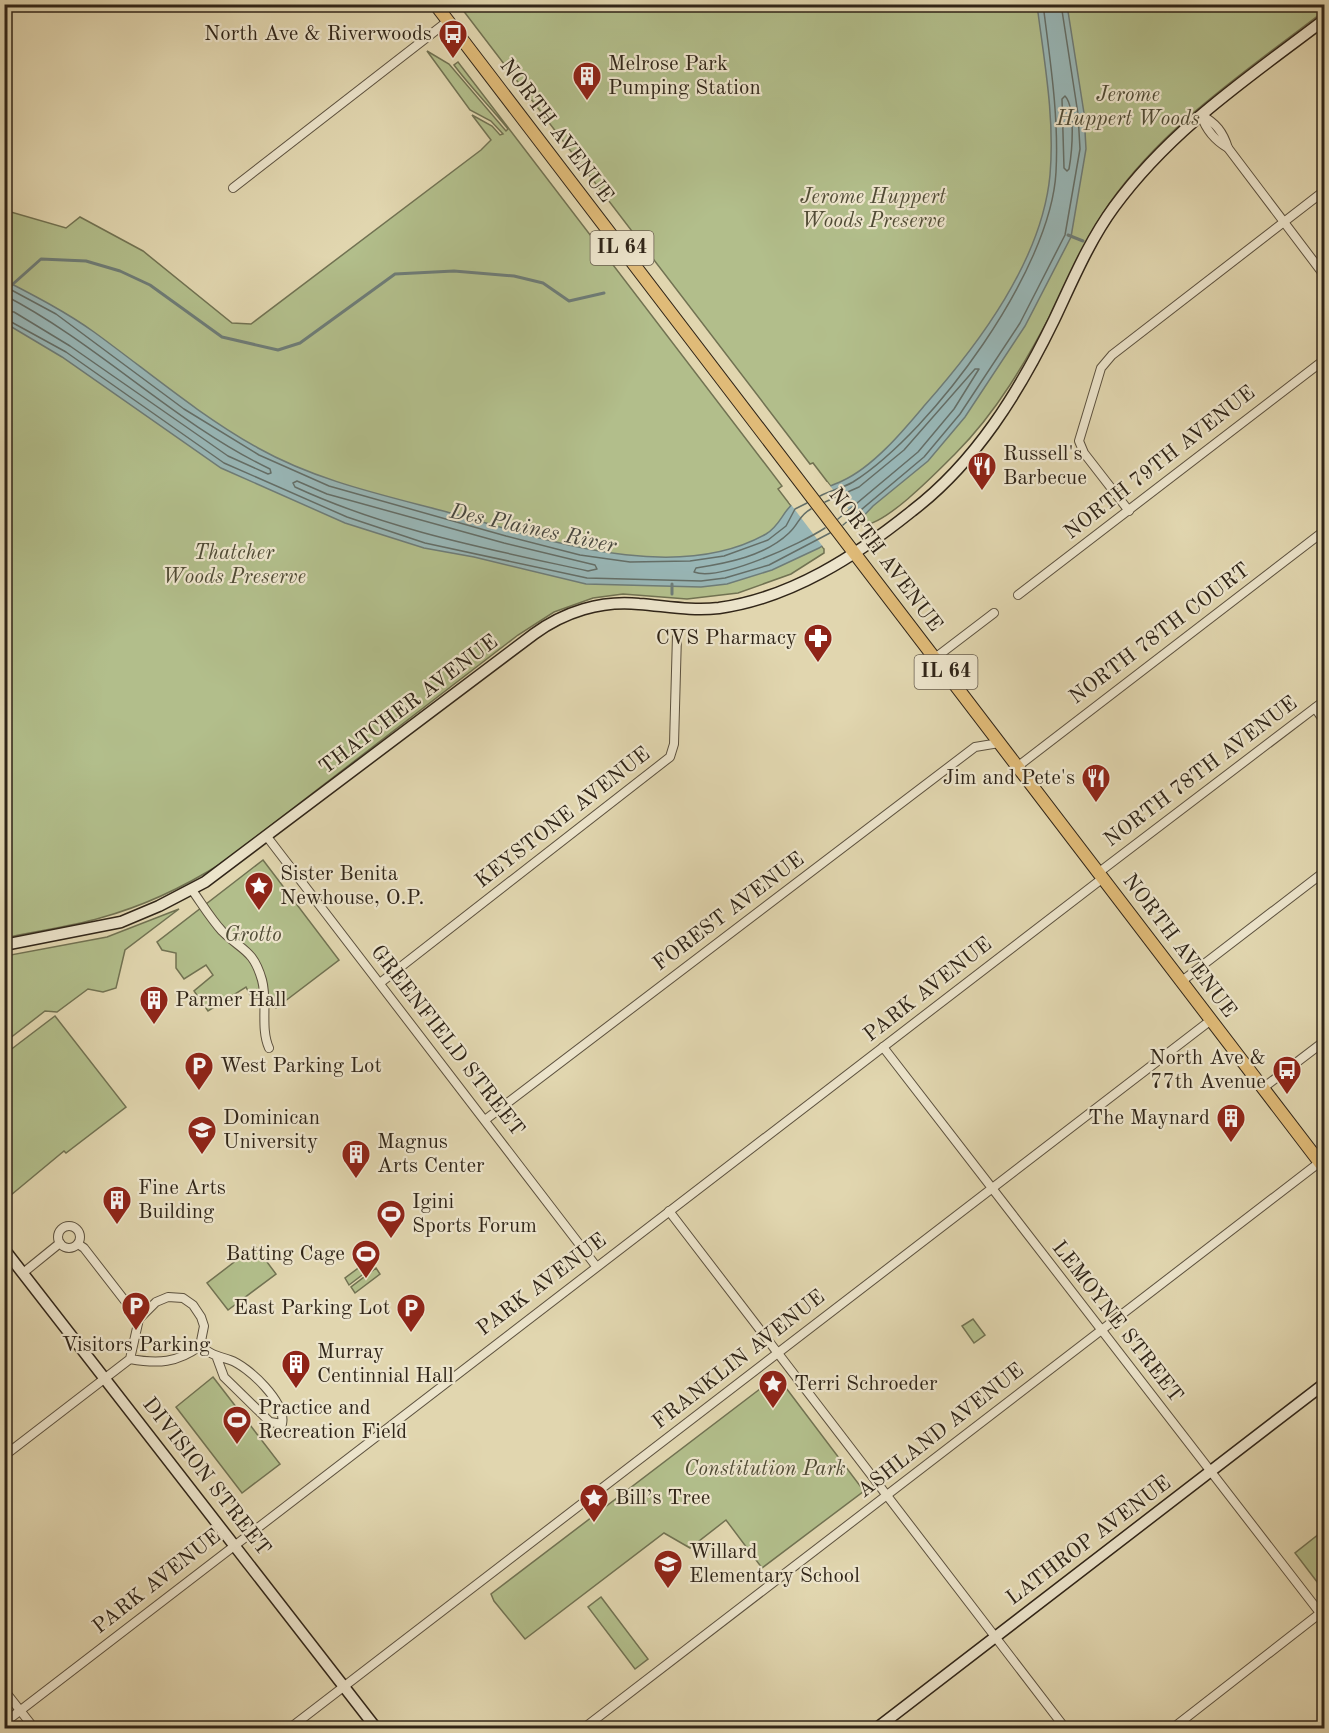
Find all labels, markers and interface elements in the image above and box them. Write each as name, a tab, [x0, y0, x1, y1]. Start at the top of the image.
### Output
bus stop icon: North Ave & Riverwoods	[437, 18, 469, 60]
place label: North Ave & Riverwoods	[204, 24, 432, 45]
place label: Melrose Park Pumping Station	[608, 54, 761, 99]
street label: NORTH AVENUE	[495, 55, 617, 207]
building icon: Melrose Park Pumping Station	[571, 60, 603, 102]
park label: Jerome Huppert Woods	[1055, 85, 1200, 130]
park label: Jerome Huppert Woods Preserve	[800, 187, 946, 232]
road number: IL 64	[590, 231, 654, 265]
street label: NORTH 79TH AVENUE	[1061, 382, 1259, 544]
place label: Russell's Barbecue	[1003, 444, 1087, 489]
restaurant icon: Russell's Barbecue	[966, 450, 998, 492]
street label: NORTH AVENUE	[824, 484, 946, 636]
water label: Des Plaines River	[447, 500, 619, 558]
park label: Thatcher Woods Preserve	[162, 543, 306, 588]
street label: NORTH 78TH COURT	[1066, 560, 1254, 708]
pharmacy icon: CVS Pharmacy	[802, 622, 834, 664]
place label: CVS Pharmacy	[656, 628, 797, 649]
street label: THATCHER AVENUE	[316, 631, 502, 779]
road number: IL 64	[914, 655, 978, 689]
street label: NORTH 78TH AVENUE	[1101, 693, 1301, 851]
street label: KEYSTONE AVENUE	[472, 743, 654, 893]
restaurant icon: Jim and Pete's	[1080, 762, 1112, 804]
place label: Jim and Pete's	[943, 768, 1075, 789]
street label: FOREST AVENUE	[650, 849, 808, 975]
place label: Sister Benita Newhouse, O.P.	[280, 864, 424, 909]
place icon: Sister Benita Newhouse, O.P.	[243, 870, 275, 912]
street label: NORTH AVENUE	[1118, 870, 1240, 1022]
park label: Grotto	[224, 925, 282, 946]
street label: PARK AVENUE	[860, 934, 996, 1046]
street label: GREENFIELD STREET	[366, 942, 528, 1140]
building icon: Parmer Hall	[138, 984, 170, 1026]
place label: Parmer Hall	[175, 990, 287, 1011]
place label: North Ave & 77th Avenue	[1149, 1048, 1266, 1093]
parking icon: West Parking Lot	[183, 1050, 215, 1092]
bus stop icon: North Ave & 77th Avenue	[1271, 1054, 1303, 1096]
place label: West Parking Lot	[220, 1056, 382, 1077]
building icon: The Maynard	[1215, 1102, 1247, 1144]
place label: Dominican University	[223, 1108, 320, 1153]
place label: The Maynard	[1088, 1108, 1210, 1129]
school or university icon: Dominican University	[186, 1114, 218, 1156]
place label: Magnus Arts Center	[377, 1132, 485, 1177]
building icon: Magnus Arts Center	[340, 1138, 372, 1180]
place label: Fine Arts Building	[138, 1178, 226, 1223]
building icon: Fine Arts Building	[101, 1184, 133, 1226]
place label: Igini Sports Forum	[412, 1192, 537, 1237]
sports icon: Igini Sports Forum	[375, 1198, 407, 1240]
street label: PARK AVENUE	[473, 1230, 611, 1340]
street label: LEMOYNE STREET	[1048, 1237, 1186, 1407]
sports icon: Batting Cage	[350, 1238, 382, 1280]
place label: Batting Cage	[226, 1244, 345, 1265]
street label: FRANKLIN AVENUE	[649, 1286, 829, 1434]
parking icon: Visitors Parking	[120, 1290, 152, 1332]
parking icon: East Parking Lot	[395, 1292, 427, 1334]
place label: East Parking Lot	[233, 1298, 390, 1319]
place label: Visitors Parking	[62, 1335, 211, 1356]
place label: Murray Centinnial Hall	[317, 1342, 454, 1387]
building icon: Murray Centinnial Hall	[280, 1348, 312, 1390]
street label: ASHLAND AVENUE	[854, 1360, 1028, 1502]
place icon: Terri Schroeder	[757, 1368, 789, 1410]
place label: Terri Schroeder	[794, 1374, 938, 1395]
street label: DIVISION STREET	[138, 1394, 274, 1560]
place label: Practice and Recreation Field	[258, 1398, 407, 1443]
sports icon: Practice and Recreation Field	[221, 1404, 253, 1446]
park label: Constitution Park	[684, 1459, 846, 1480]
street label: LATHROP AVENUE	[1003, 1472, 1175, 1610]
place icon: Bill’s Tree	[578, 1482, 610, 1524]
place label: Bill’s Tree	[615, 1488, 710, 1509]
street label: PARK AVENUE	[89, 1526, 225, 1638]
place label: Willard Elementary School	[689, 1542, 860, 1587]
school or university icon: Willard Elementary School	[652, 1548, 684, 1590]

